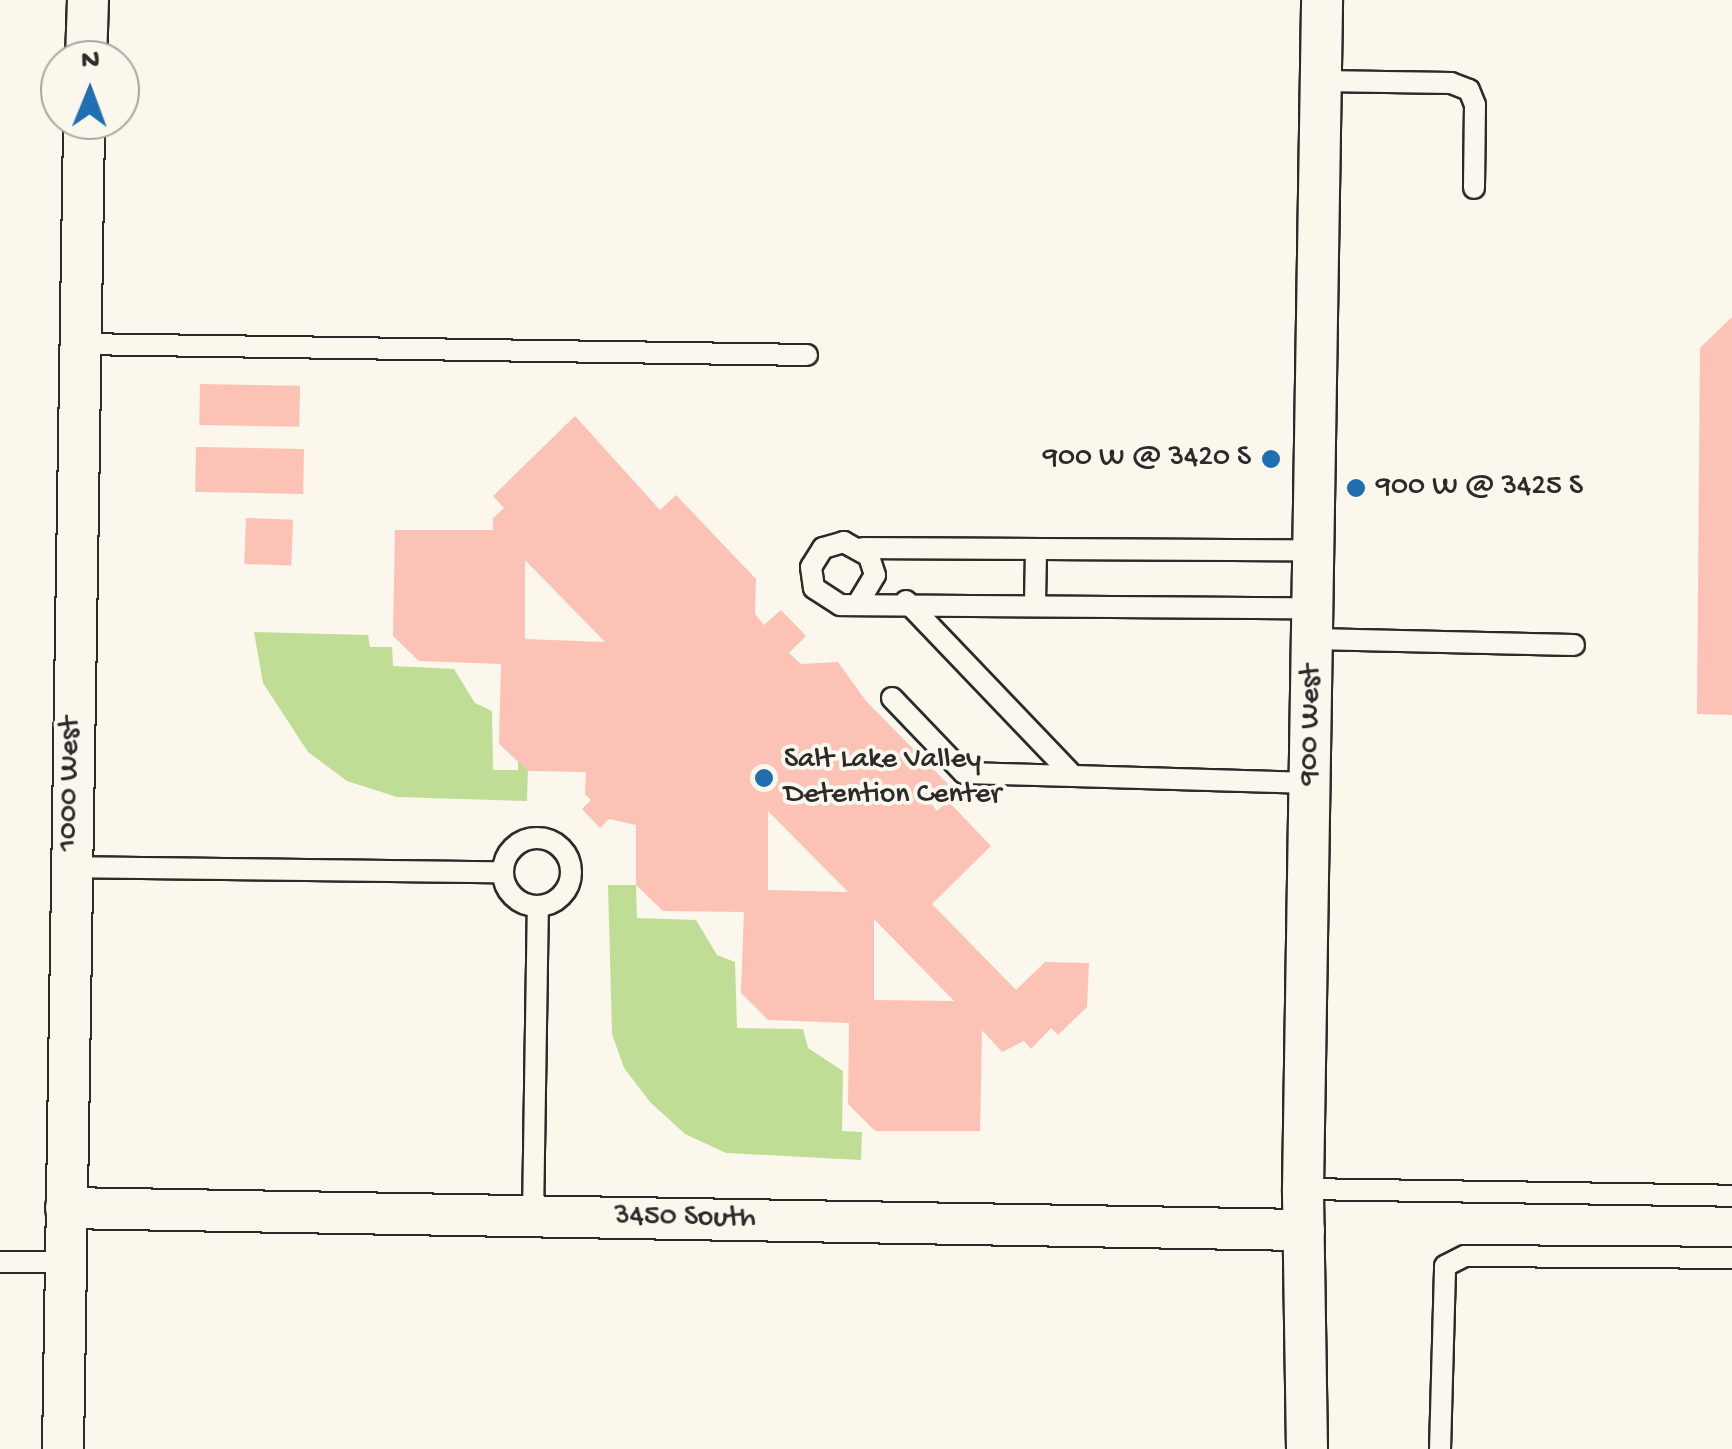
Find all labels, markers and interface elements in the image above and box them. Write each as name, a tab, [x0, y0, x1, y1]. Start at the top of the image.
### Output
north arrow	[40, 40, 140, 140]
text: N	[81, 45, 100, 78]
place label: 900 W @ 3420 S	[1043, 441, 1251, 477]
marker: 900 W @ 3420 S	[1260, 448, 1282, 470]
place label: 900 W @ 3425 S	[1376, 470, 1583, 506]
marker: 900 W @ 3425 S	[1345, 477, 1367, 499]
street label: 900 West	[1293, 664, 1331, 786]
street label: 1000 West	[52, 716, 90, 852]
place label: Salt Lake Valley Detention Center	[784, 743, 1001, 814]
marker: Salt Lake Valley Detention Center	[753, 767, 775, 789]
street label: 3450 South	[614, 1200, 756, 1238]

